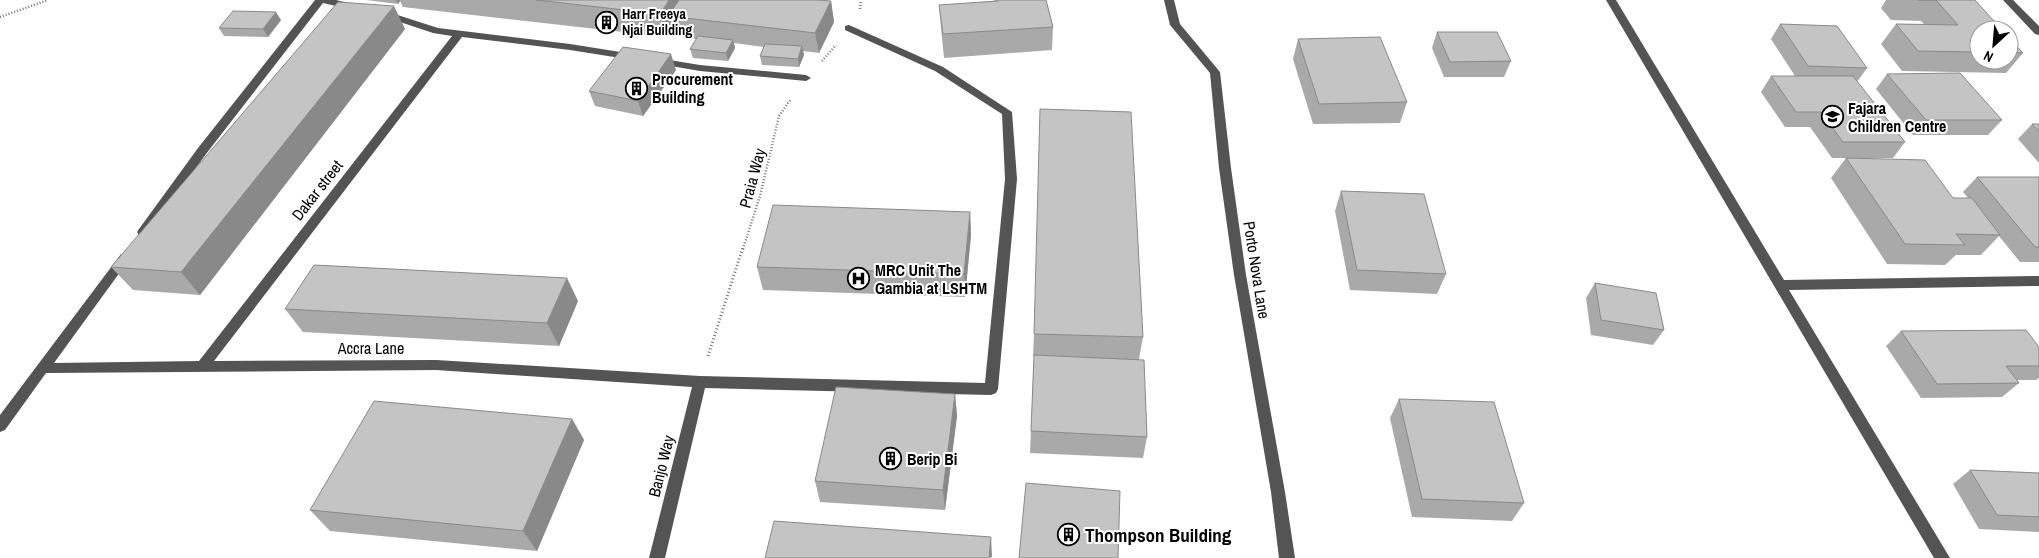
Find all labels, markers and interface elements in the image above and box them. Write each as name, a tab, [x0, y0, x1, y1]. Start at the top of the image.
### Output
place label: Harr Freeya Njai Building	[622, 5, 692, 39]
building icon: Harr Freeya Njai Building	[594, 10, 618, 34]
north arrow	[1969, 20, 2019, 70]
text: N	[1981, 47, 1996, 67]
place label: Procurement Building	[652, 68, 734, 108]
building icon: Procurement Building	[624, 76, 648, 100]
place label: Fajara Children Centre	[1848, 97, 1946, 137]
school or university icon: Fajara Children Centre	[1820, 105, 1844, 129]
street label: Praia Way	[734, 145, 771, 210]
street label: Dakar street	[286, 155, 348, 225]
street label: Porto Nova Lane	[1238, 220, 1276, 320]
place label: MRC Unit The Gambia at LSHTM	[875, 259, 987, 299]
hospital icon: MRC Unit The Gambia at LSHTM	[847, 267, 871, 291]
street label: Accra Lane	[337, 337, 404, 359]
street label: Banjo Way	[643, 432, 679, 499]
building icon: Berip Bi	[879, 447, 903, 471]
place label: Berip Bi	[907, 448, 957, 470]
place label: Thompson Building	[1085, 522, 1232, 548]
building icon: Thompson Building	[1057, 523, 1081, 547]

